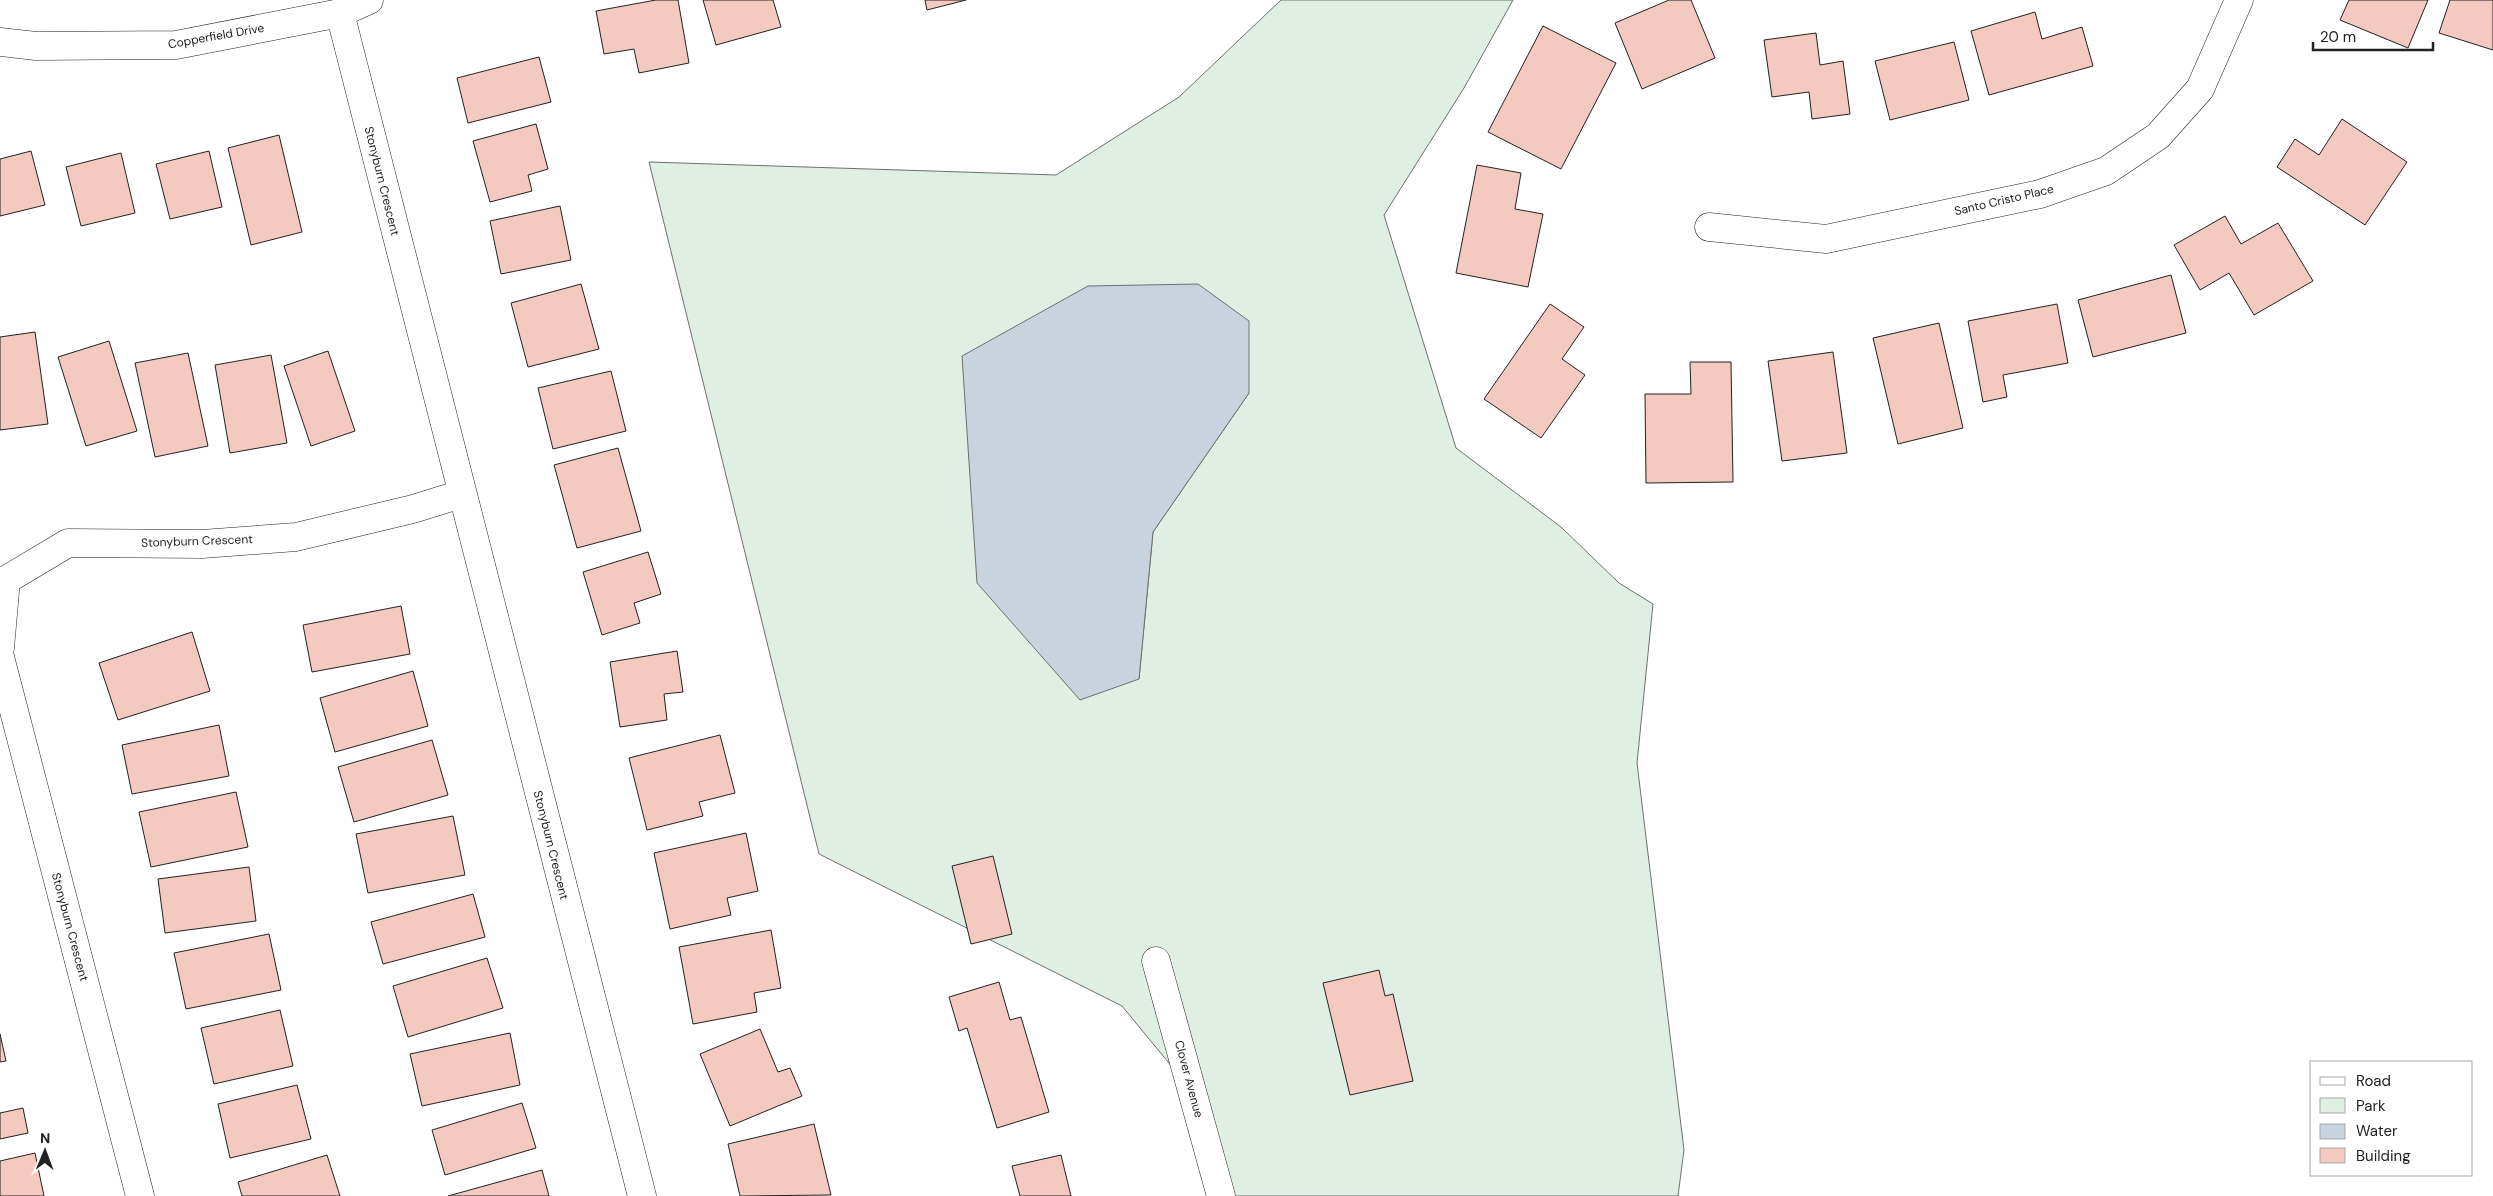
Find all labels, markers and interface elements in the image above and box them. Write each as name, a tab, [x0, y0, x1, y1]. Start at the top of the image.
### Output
street label: Copperfield Drive	[167, 20, 266, 52]
scale bar	[2313, 20, 2433, 52]
text: 20 m	[2320, 27, 2356, 47]
street label: Stonyburn Crescent	[361, 125, 403, 237]
street label: Santo Cristo Place	[1953, 181, 2055, 219]
street label: Stonyburn Crescent	[141, 531, 253, 551]
street label: Stonyburn Crescent	[530, 789, 572, 901]
street label: Stonyburn Crescent	[48, 871, 92, 983]
street label: Clover Avenue	[1171, 1039, 1207, 1120]
legend	[2310, 1061, 2473, 1176]
text: Road	[2356, 1071, 2391, 1091]
text: Park	[2356, 1096, 2386, 1116]
text: Water	[2356, 1121, 2398, 1141]
north arrow	[20, 1126, 70, 1176]
text: N	[40, 1129, 50, 1147]
text: Building	[2356, 1146, 2411, 1166]

